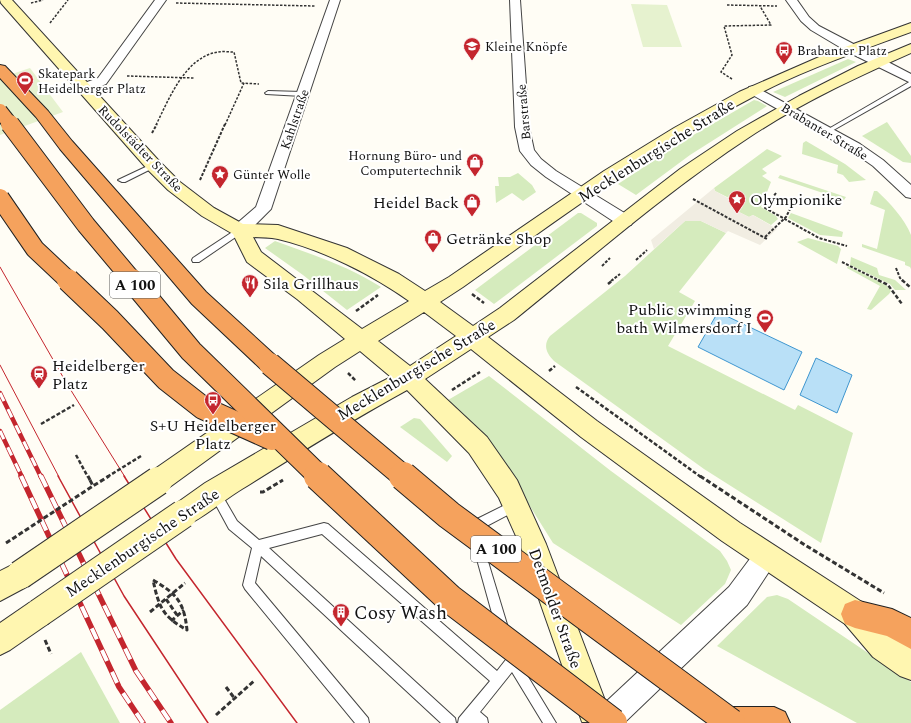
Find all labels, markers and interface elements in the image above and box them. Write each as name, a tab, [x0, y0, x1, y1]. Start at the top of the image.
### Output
school or university icon: Kleine Knöpfe	[462, 36, 482, 61]
place label: Kleine Knöpfe	[485, 37, 567, 57]
bus stop icon: Brabanter Platz	[774, 40, 794, 65]
place label: Brabanter Platz	[797, 41, 887, 61]
place label: Skatepark Heidelberger Platz	[38, 64, 146, 99]
sports icon: Skatepark Heidelberger Platz	[15, 70, 35, 95]
street label: Barstraße	[512, 83, 536, 141]
street label: Kahlstraße	[275, 86, 315, 152]
street label: Mecklenburgische Straße	[573, 93, 740, 209]
street label: Brabanter Straße	[777, 98, 872, 166]
street label: Rudolstädter Straße	[93, 101, 187, 197]
place label: Hornung Büro- und Computertechnik	[348, 146, 462, 181]
shop icon: Hornung Büro- und Computertechnik	[465, 152, 485, 177]
place icon: Günter Wolle	[210, 164, 230, 189]
place label: Günter Wolle	[233, 165, 311, 185]
place label: Olympionike	[750, 188, 842, 212]
place icon: Olympionike	[727, 189, 747, 214]
place label: Heidel Back	[373, 191, 459, 215]
shop icon: Heidel Back	[462, 192, 482, 217]
place label: Getränke Shop	[446, 227, 551, 251]
shop icon: Getränke Shop	[423, 228, 443, 253]
road number: A 100	[110, 272, 160, 298]
place label: Sila Grillhaus	[263, 272, 359, 296]
restaurant icon: Sila Grillhaus	[240, 273, 260, 298]
place label: Public swimming bath Wilmersdorf I	[616, 298, 752, 340]
sports icon: Public swimming bath Wilmersdorf I	[755, 308, 775, 333]
street label: Mecklenburgische Straße	[333, 313, 500, 427]
place label: Heidelberger Platz	[52, 354, 145, 396]
station icon: Heidelberger Platz	[29, 364, 49, 389]
bus stop icon: S+U Heidelberger Platz	[203, 390, 223, 415]
place label: S+U Heidelberger Platz	[150, 414, 276, 456]
street label: Mecklenburgische Straße	[61, 482, 224, 603]
road number: A 100	[471, 536, 521, 562]
street label: Detmolder Straße	[522, 545, 588, 672]
place label: Cosy Wash	[354, 599, 447, 628]
building icon: Cosy Wash	[331, 602, 351, 627]

